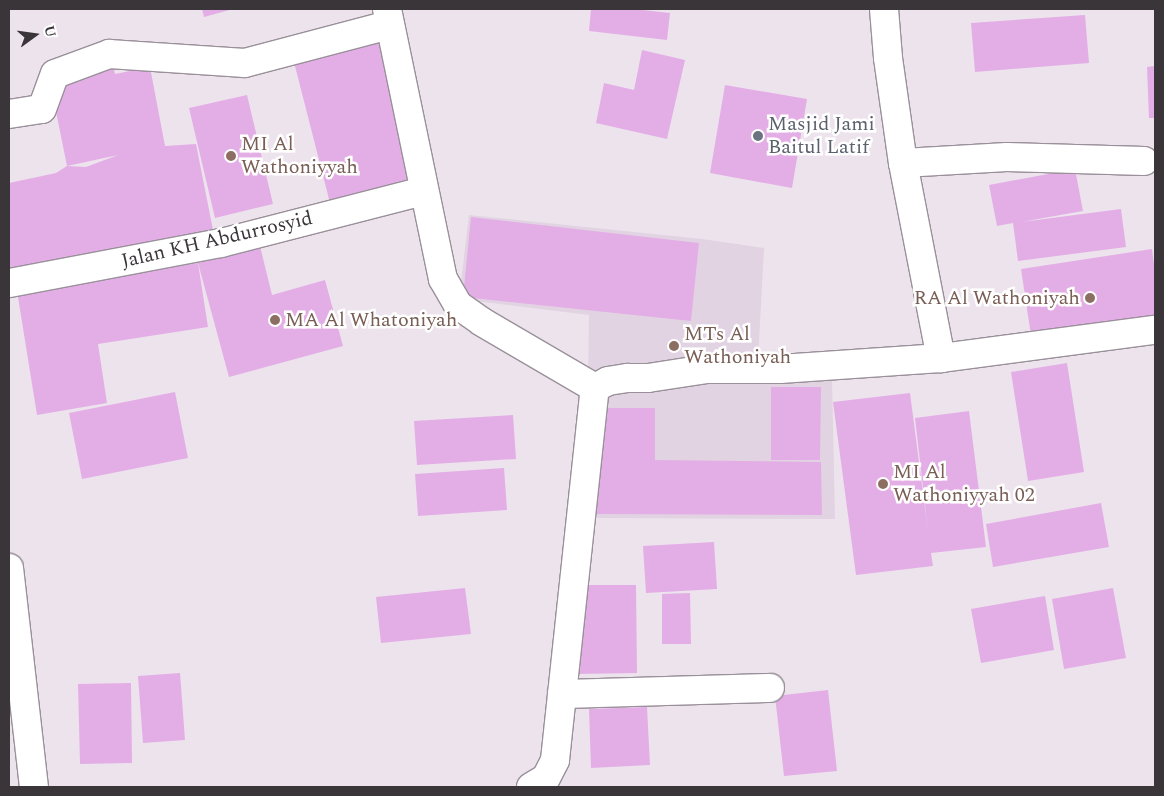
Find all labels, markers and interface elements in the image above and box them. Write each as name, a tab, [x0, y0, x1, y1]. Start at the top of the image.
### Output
north arrow	[10, 10, 60, 60]
text: U	[38, 23, 62, 39]
place label: Masjid Jami Baitul Latif	[768, 112, 875, 159]
marker: Masjid Jami Baitul Latif	[752, 130, 764, 142]
place label: MI Al Wathoniyyah	[241, 132, 358, 179]
marker: MI Al Wathoniyyah	[225, 150, 237, 162]
street label: Jalan KH Abdurrosyid	[119, 206, 315, 274]
place label: RA Al Wathoniyah	[914, 286, 1080, 310]
marker: RA Al Wathoniyah	[1084, 292, 1096, 304]
place label: MA Al Whatoniyah	[285, 308, 457, 332]
marker: MA Al Whatoniyah	[269, 314, 281, 326]
place label: MTs Al Wathoniyah	[684, 322, 791, 369]
marker: MTs Al Wathoniyah	[668, 340, 680, 352]
place label: MI Al Wathoniyyah 02	[893, 460, 1035, 507]
marker: MI Al Wathoniyyah 02	[877, 478, 889, 490]

